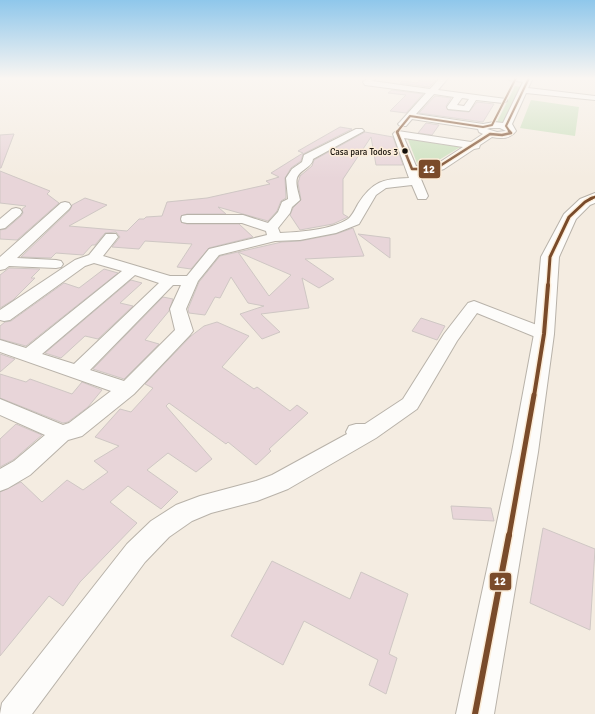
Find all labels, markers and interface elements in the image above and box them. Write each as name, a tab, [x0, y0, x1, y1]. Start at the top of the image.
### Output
marker: Casa para Todos 3	[400, 146, 410, 156]
place label: Casa para Todos 3	[330, 147, 398, 158]
line badge: 12	[418, 159, 441, 179]
text: 12	[423, 163, 435, 176]
line badge: 12	[489, 572, 512, 591]
text: 12	[494, 575, 506, 588]

